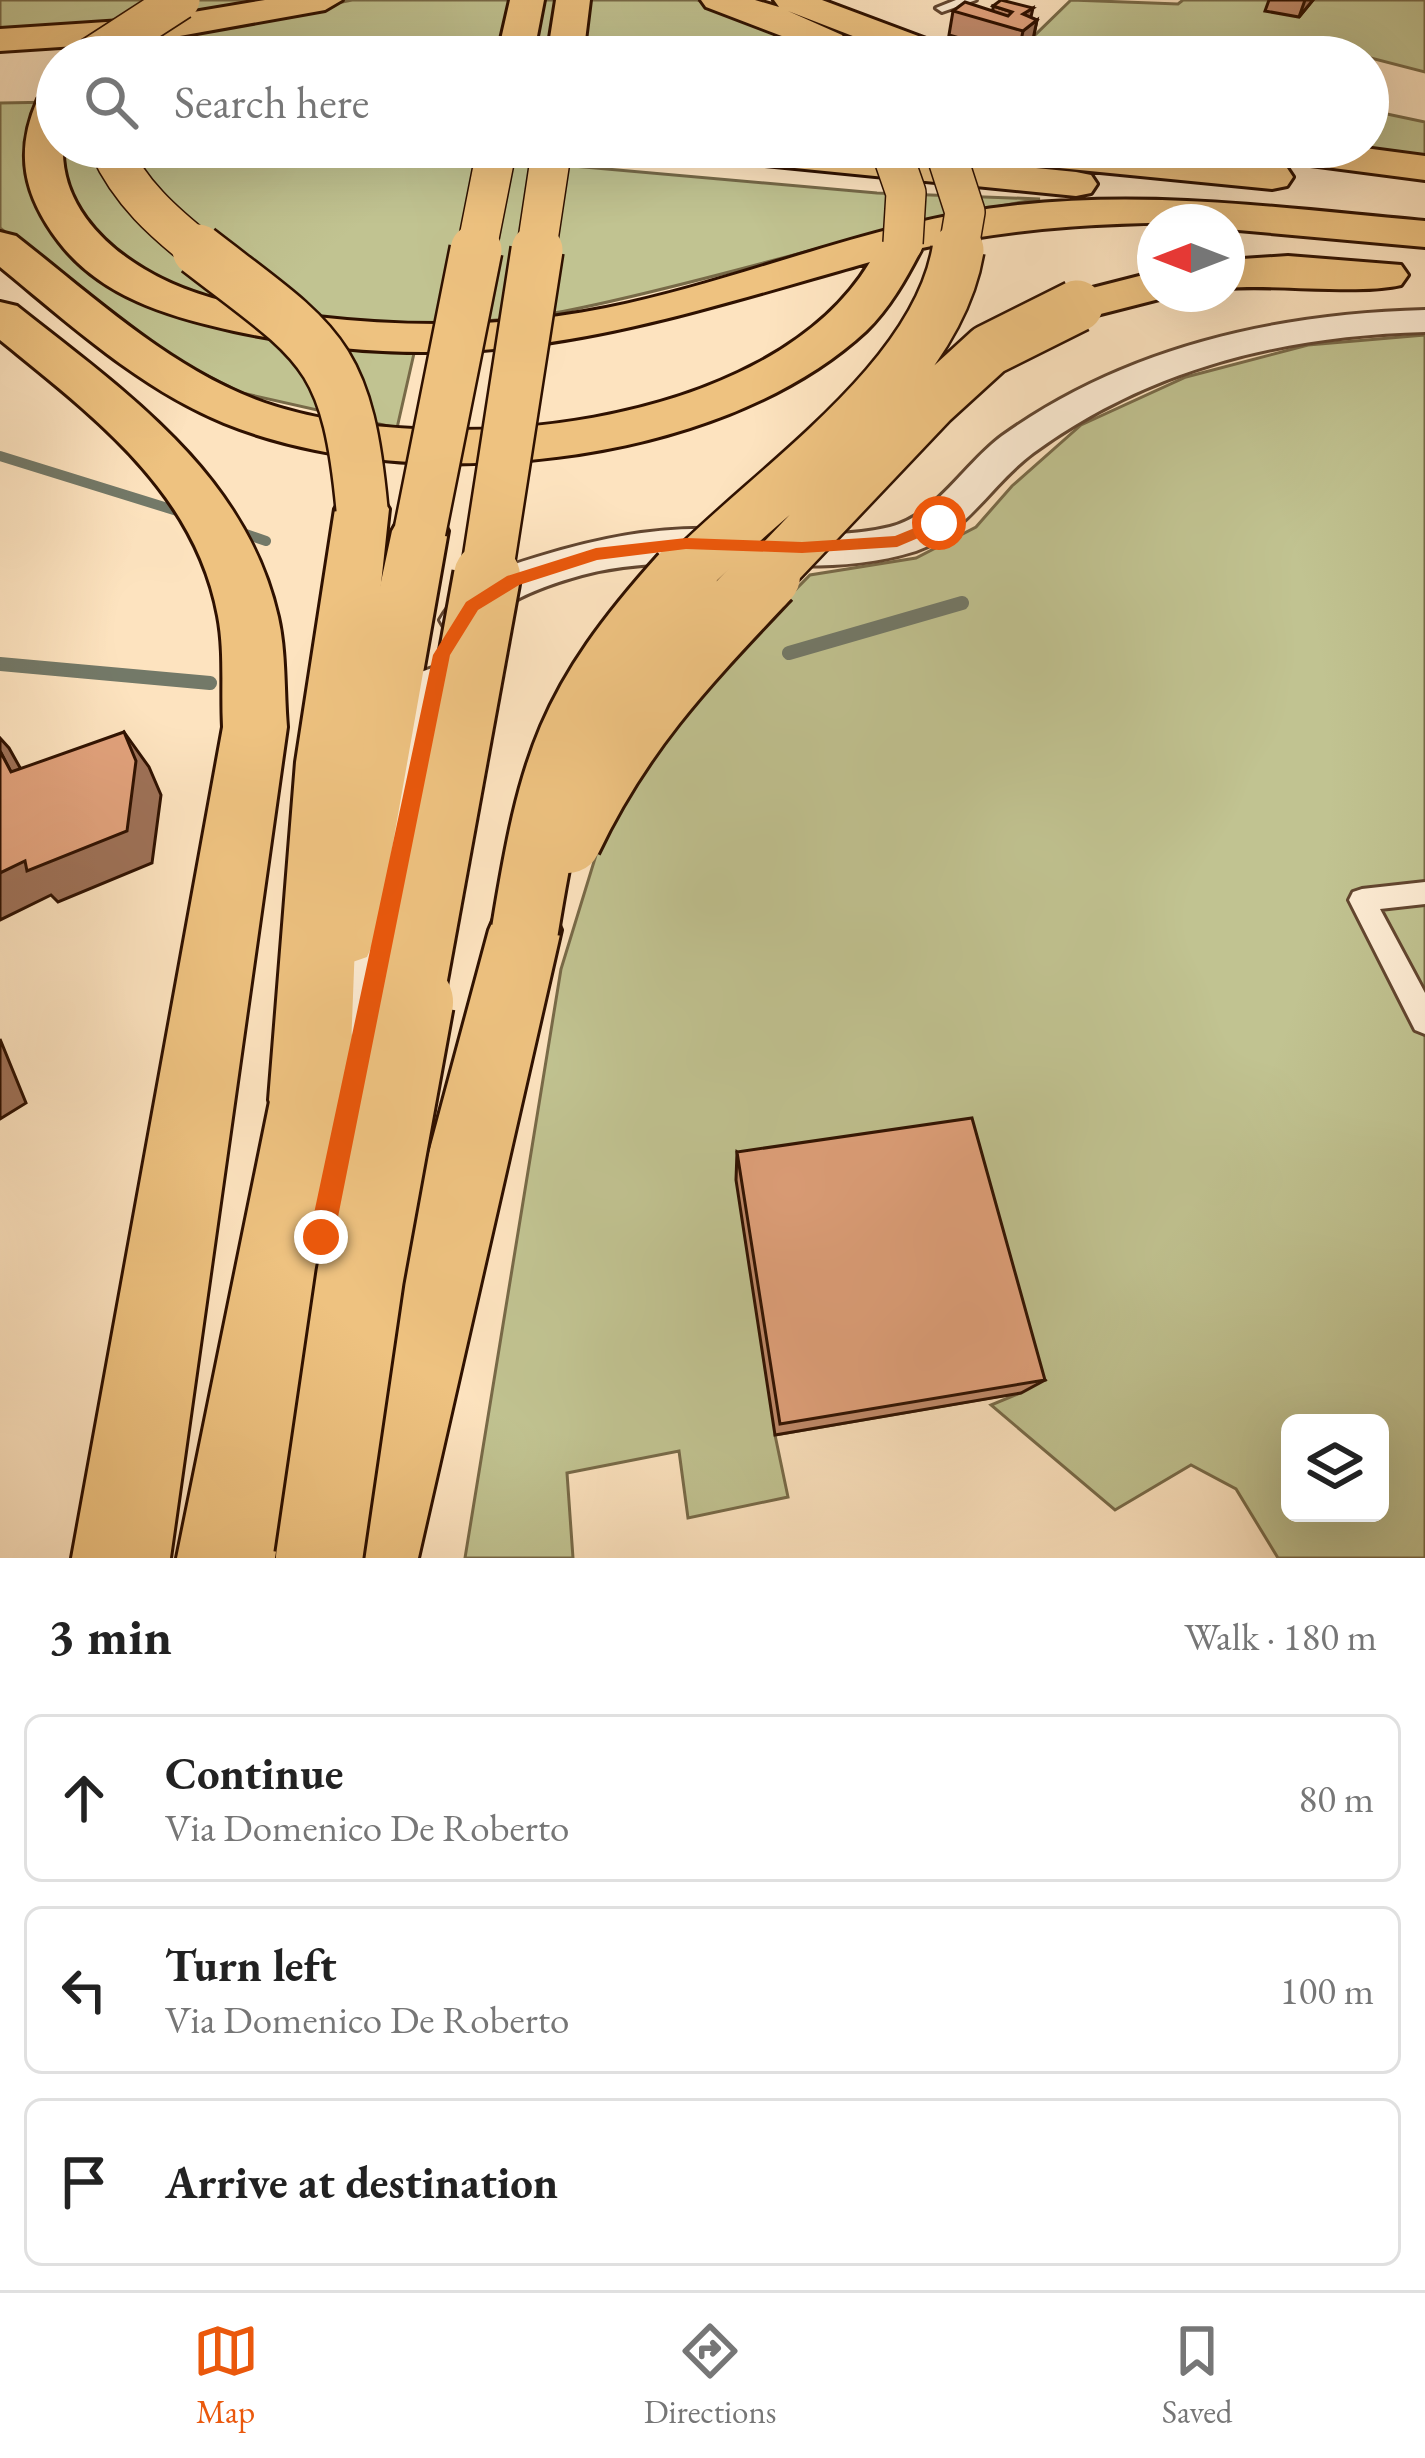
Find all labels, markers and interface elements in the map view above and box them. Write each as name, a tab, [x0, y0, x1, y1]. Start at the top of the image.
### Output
search box	[36, 36, 1389, 168]
icon: search	[78, 69, 144, 135]
text: Search here	[174, 73, 369, 131]
north arrow	[1137, 204, 1245, 312]
route start	[912, 496, 966, 550]
route end	[294, 1210, 348, 1264]
map controls	[1281, 1414, 1389, 1522]
button: layers	[1281, 1414, 1389, 1522]
text: 3 min	[48, 1603, 172, 1669]
text: Walk · 180 m	[1184, 1611, 1377, 1662]
text: Continue	[165, 1744, 343, 1802]
icon: ahead	[51, 1765, 117, 1831]
text: 80 m	[1298, 1773, 1374, 1824]
text: Via Domenico De Roberto	[165, 1802, 569, 1853]
text: Turn left	[165, 1936, 337, 1994]
icon: left	[51, 1957, 117, 2023]
text: 100 m	[1280, 1965, 1374, 2016]
text: Via Domenico De Roberto	[165, 1994, 569, 2045]
icon: arrive	[51, 2149, 117, 2215]
text: Arrive at destination	[165, 2153, 558, 2211]
tab: Map	[193, 2318, 259, 2433]
tab: Directions	[644, 2318, 777, 2433]
tab: Saved	[1162, 2318, 1232, 2433]

